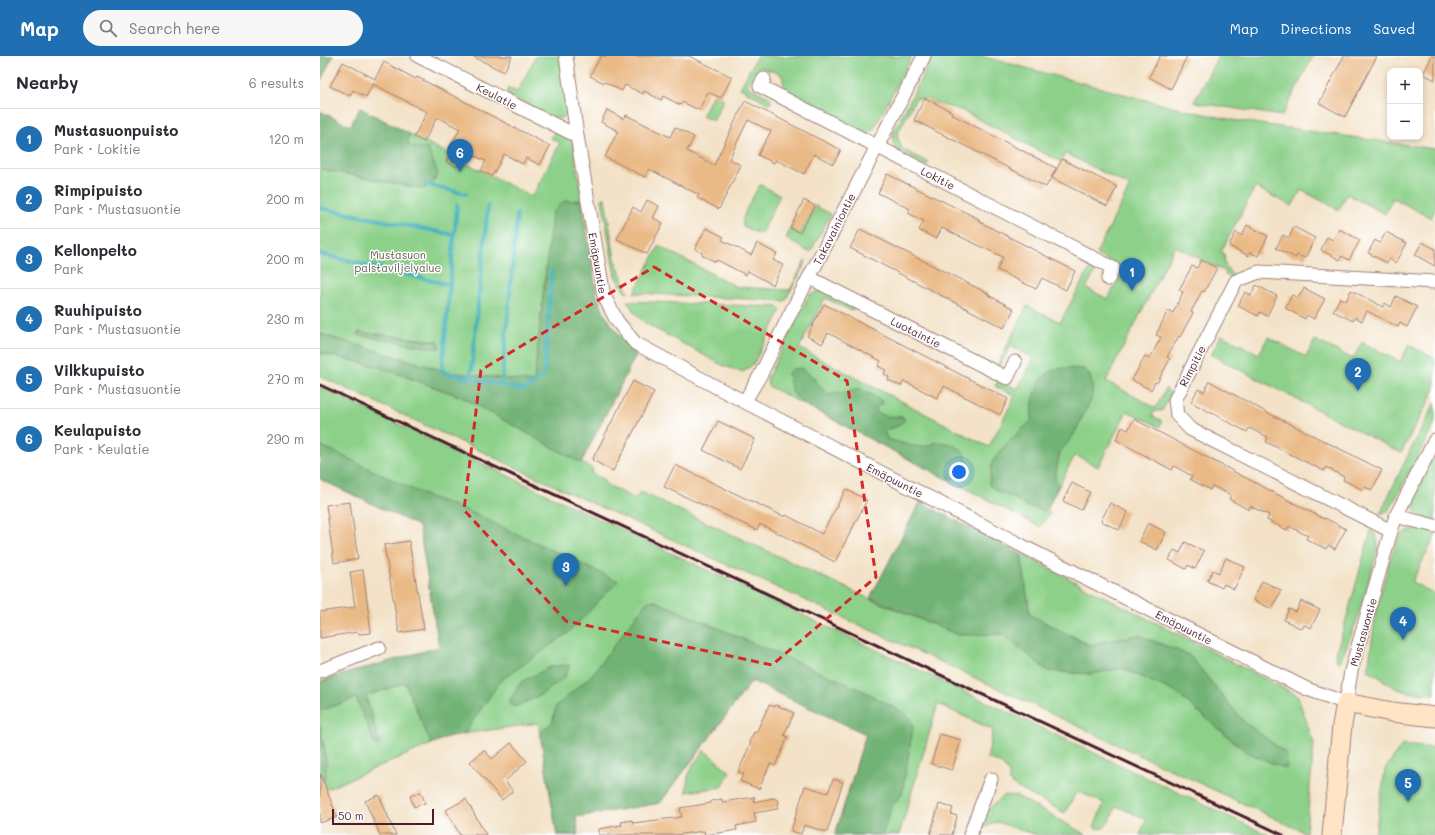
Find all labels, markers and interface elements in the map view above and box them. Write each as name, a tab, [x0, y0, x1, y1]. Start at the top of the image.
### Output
search box	[83, 10, 363, 46]
text: Map	[20, 16, 59, 41]
icon: search	[97, 17, 119, 39]
text: Search here	[129, 18, 220, 38]
text: Map	[1230, 19, 1258, 38]
text: Directions	[1280, 19, 1351, 38]
text: Saved	[1373, 19, 1415, 38]
map controls	[1387, 68, 1423, 140]
button: +	[1387, 68, 1423, 104]
text: Nearby	[16, 71, 78, 93]
text: 6 results	[249, 74, 304, 91]
street label: Keulatie	[474, 79, 520, 113]
button: −	[1387, 104, 1423, 140]
text: Mustasuonpuisto	[54, 120, 178, 140]
text: 1	[26, 130, 32, 147]
text: 120 m	[268, 130, 304, 147]
pin: 6	[447, 139, 473, 172]
text: Park · Lokitie	[54, 140, 141, 157]
street label: Lokitie	[918, 163, 958, 193]
text: Rimpipuisto	[54, 180, 142, 200]
text: 2	[25, 190, 33, 207]
text: 200 m	[266, 190, 304, 207]
street label: Takavainiontie	[809, 190, 859, 268]
text: Park · Mustasuontie	[54, 200, 181, 217]
street label: Emäpuuntie	[585, 231, 611, 295]
text: Kellonpelto	[54, 240, 137, 260]
park label: Mustasuon palstaviljelyalue	[355, 247, 442, 275]
text: 3	[25, 250, 33, 267]
text: 200 m	[266, 250, 304, 267]
pin: 1	[1119, 258, 1145, 291]
text: Park	[54, 260, 83, 277]
text: Ruuhipuisto	[54, 300, 142, 320]
text: 4	[25, 310, 33, 327]
text: 230 m	[267, 310, 304, 327]
street label: Luotaintie	[888, 313, 944, 351]
text: Park · Mustasuontie	[54, 320, 181, 337]
street label: Rimpitie	[1175, 343, 1209, 389]
pin: 2	[1345, 358, 1371, 391]
text: Vilkkupuisto	[54, 360, 144, 380]
text: 5	[25, 370, 33, 387]
text: 270 m	[267, 370, 304, 387]
text: Park · Mustasuontie	[54, 380, 181, 397]
text: Keulapuisto	[54, 420, 141, 440]
text: 6	[25, 430, 33, 447]
text: 290 m	[267, 430, 304, 447]
text: Park · Keulatie	[54, 440, 150, 457]
street label: Emäpuuntie	[864, 459, 926, 501]
your location	[949, 462, 969, 482]
pin: 3	[553, 553, 579, 586]
street label: Mustasuontie	[1346, 596, 1380, 668]
street label: Emäpuuntie	[1153, 606, 1215, 648]
pin: 4	[1390, 607, 1416, 640]
pin: 5	[1395, 769, 1421, 802]
scale bar	[332, 807, 434, 826]
text: 50 m	[338, 808, 364, 823]

